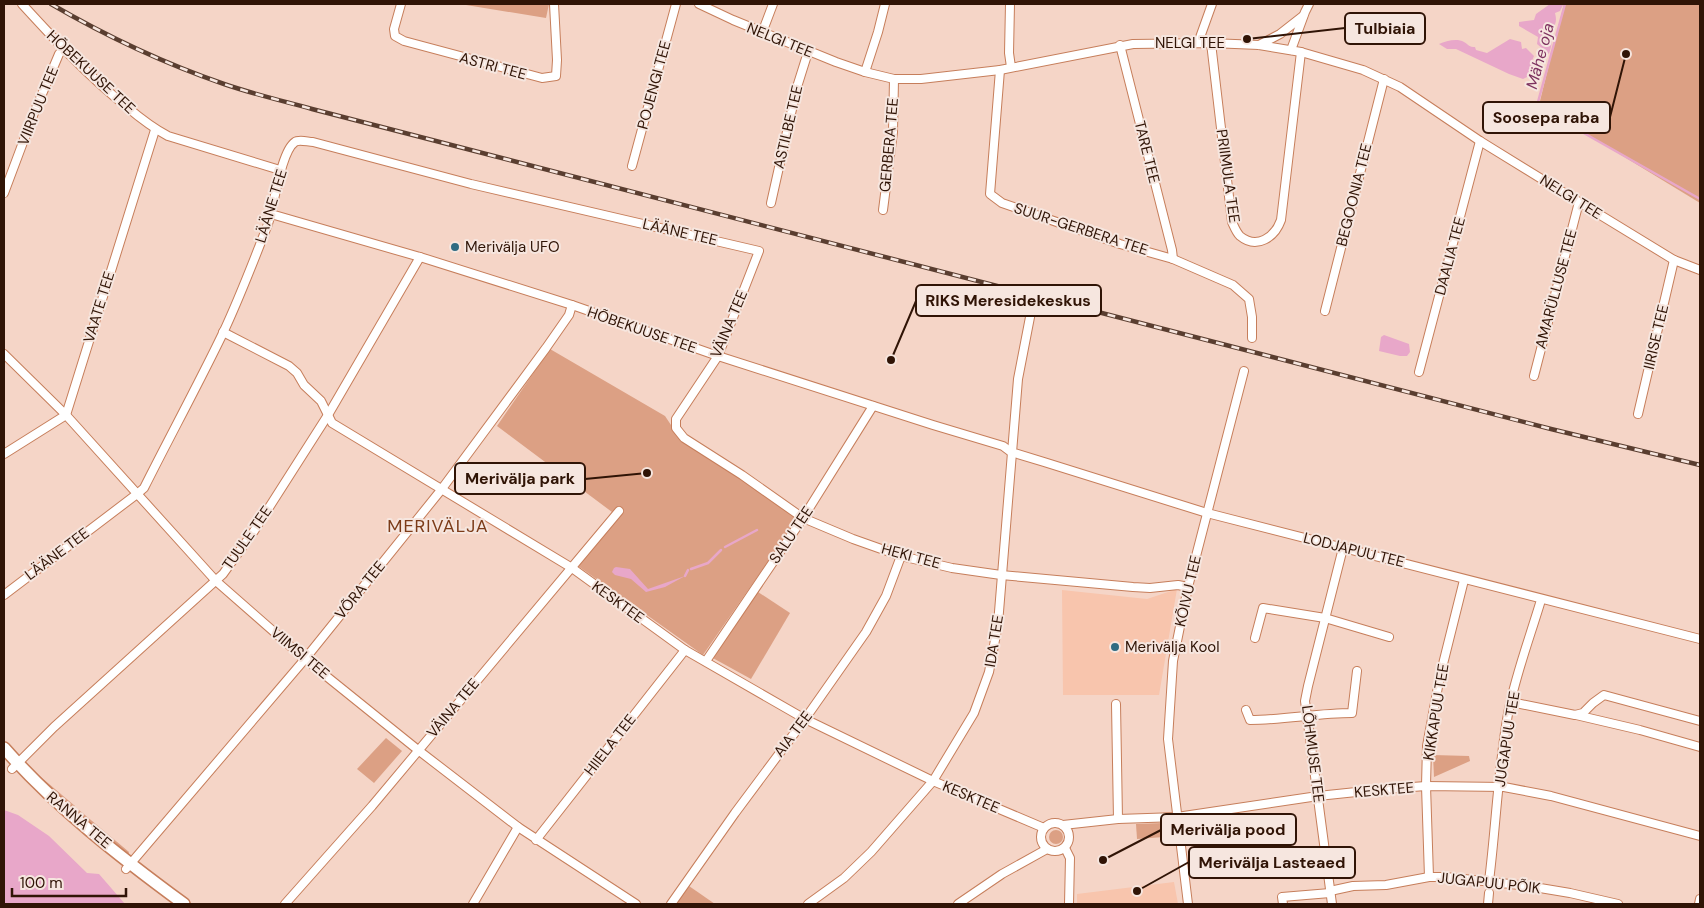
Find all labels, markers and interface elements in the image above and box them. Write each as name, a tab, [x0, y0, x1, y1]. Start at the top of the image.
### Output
callout: Tulbiaia	[1345, 13, 1425, 44]
street label: NELGI TEE	[744, 18, 816, 62]
text: Tulbiaia	[1355, 18, 1415, 39]
water label: Mähe oja	[1521, 20, 1559, 91]
street label: HÕBEKUUSE TEE	[42, 26, 140, 118]
street label: NELGI TEE	[1155, 33, 1225, 53]
street label: POJENGI TEE	[633, 39, 675, 131]
street label: ASTRI TEE	[457, 47, 529, 85]
street label: VIIRPUU TEE	[13, 63, 63, 149]
street label: ASTILBE TEE	[769, 83, 807, 171]
street label: GERBERA TEE	[875, 97, 903, 193]
callout: Soosepa raba	[1483, 102, 1610, 133]
text: Soosepa raba	[1493, 107, 1599, 128]
street label: TARE TEE	[1130, 119, 1164, 185]
street label: PRIIMULA TEE	[1212, 128, 1244, 224]
street label: BEGOONIA TEE	[1332, 141, 1376, 249]
street label: LÄÄNE TEE	[250, 167, 292, 245]
street label: NELGI TEE	[1536, 170, 1606, 224]
street label: SUUR-GERBERA TEE	[1011, 198, 1151, 260]
street label: LÄÄNE TEE	[641, 214, 719, 250]
street label: DAALIA TEE	[1430, 215, 1470, 297]
street label: AMARÜLLUSE TEE	[1530, 227, 1582, 351]
place label: Merivälja UFO	[465, 237, 560, 257]
marker: Merivälja UFO	[449, 241, 461, 253]
street label: VAATE TEE	[79, 269, 119, 345]
callout: RIKS Meresidekeskus	[916, 285, 1101, 316]
street label: VÄINA TEE	[706, 287, 752, 361]
text: RIKS Meresidekeskus	[925, 290, 1091, 311]
street label: HÕBEKUUSE TEE	[585, 302, 699, 358]
street label: IIRISE TEE	[1639, 303, 1673, 371]
callout: Merivälja park	[455, 463, 585, 494]
text: Merivälja park	[465, 468, 576, 489]
street label: TUULE TEE	[218, 502, 276, 574]
street label: SALU TEE	[764, 502, 818, 568]
district label: MERIVÄLJA	[387, 514, 489, 538]
street label: LÄÄNE TEE	[21, 523, 93, 585]
street label: LODJAPUU TEE	[1301, 528, 1407, 572]
street label: HEKI TEE	[879, 539, 943, 573]
street label: KÕIVU TEE	[1170, 553, 1206, 629]
street label: VÕRA TEE	[330, 557, 390, 623]
street label: KESKTEE	[588, 576, 648, 628]
street label: IDA TEE	[980, 614, 1008, 668]
street label: VIIMSI TEE	[266, 622, 334, 684]
place label: Merivälja Kool	[1125, 637, 1220, 657]
marker: Merivälja Kool	[1109, 641, 1121, 653]
street label: KIKKAPUU TEE	[1418, 662, 1454, 762]
street label: VÄINA TEE	[422, 674, 484, 742]
street label: JUGAPUU TEE	[1490, 690, 1524, 788]
street label: LÕHMUSE TEE	[1297, 704, 1329, 804]
street label: AIA TEE	[769, 707, 817, 761]
street label: HIIELA TEE	[580, 710, 640, 780]
street label: KESKTEE	[939, 776, 1003, 818]
street label: KESKTEE	[1353, 777, 1415, 803]
street label: RANNA TEE	[42, 787, 116, 853]
callout: Merivälja pood	[1161, 814, 1296, 845]
text: Merivälja pood	[1171, 819, 1285, 840]
callout: Merivälja Lasteaed	[1189, 847, 1355, 878]
text: Merivälja Lasteaed	[1199, 852, 1345, 873]
scale bar	[12, 866, 126, 898]
street label: JUGAPUU PÕIK	[1436, 868, 1542, 898]
text: 100 m	[20, 873, 63, 893]

